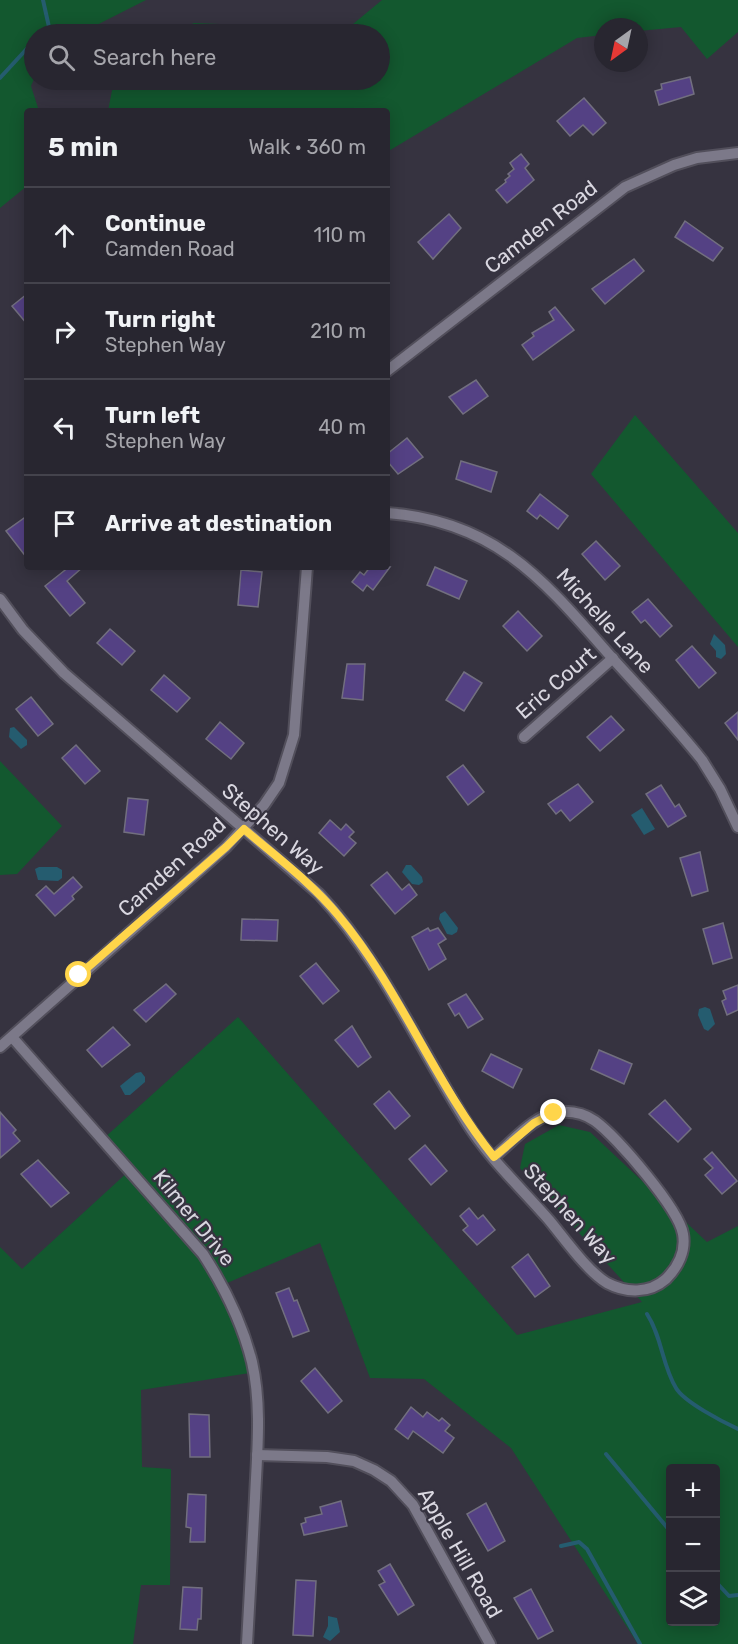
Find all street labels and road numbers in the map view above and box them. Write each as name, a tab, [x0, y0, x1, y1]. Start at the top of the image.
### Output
street label: Camden Road	[479, 175, 602, 278]
street label: Michelle Lane	[552, 563, 659, 678]
street label: Eric Court	[511, 641, 601, 724]
street label: Stephen Way	[217, 778, 330, 880]
street label: Camden Road	[113, 812, 231, 921]
street label: Stephen Way	[519, 1158, 622, 1269]
street label: Kilmer Drive	[148, 1165, 241, 1271]
street label: Apple Hill Road	[413, 1483, 508, 1622]

